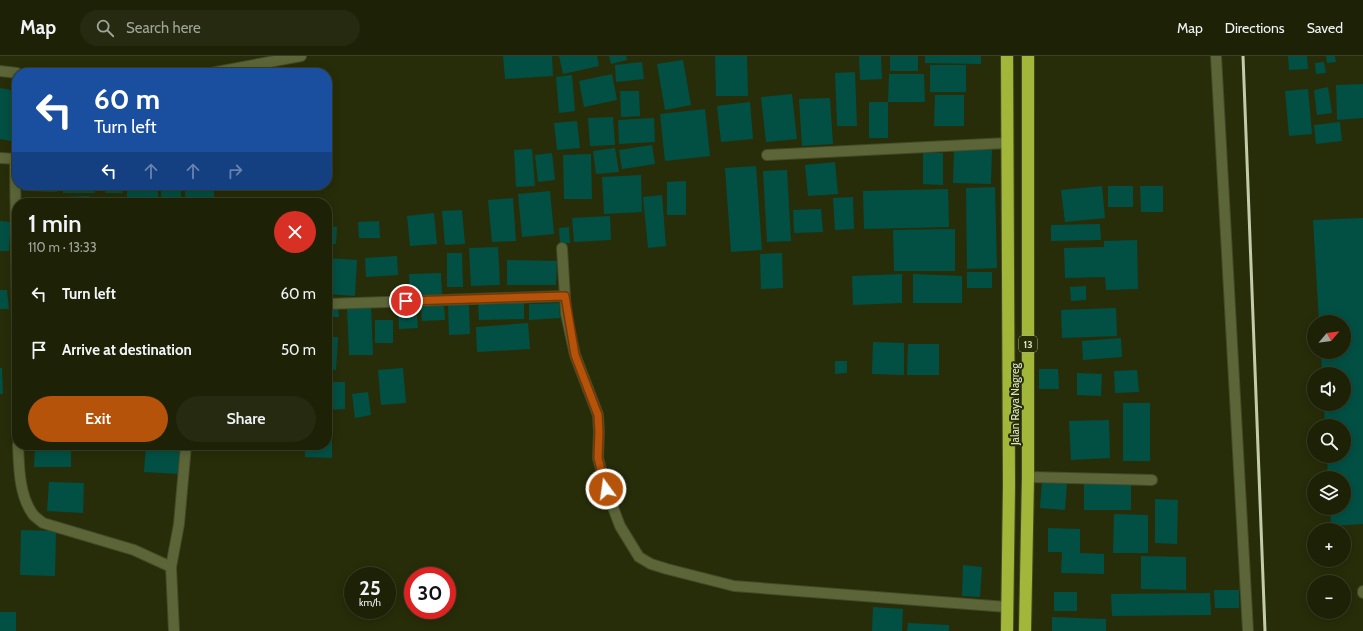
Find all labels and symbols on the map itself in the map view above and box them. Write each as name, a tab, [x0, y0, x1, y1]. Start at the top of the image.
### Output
pin	[389, 284, 423, 318]
north arrow	[1307, 315, 1351, 359]
road number: 13	[1019, 336, 1037, 352]
street label: Jalan Raya Nagreg	[1008, 362, 1022, 446]
position arrow	[585, 468, 627, 510]
speed limit sign: 30	[404, 567, 456, 619]

